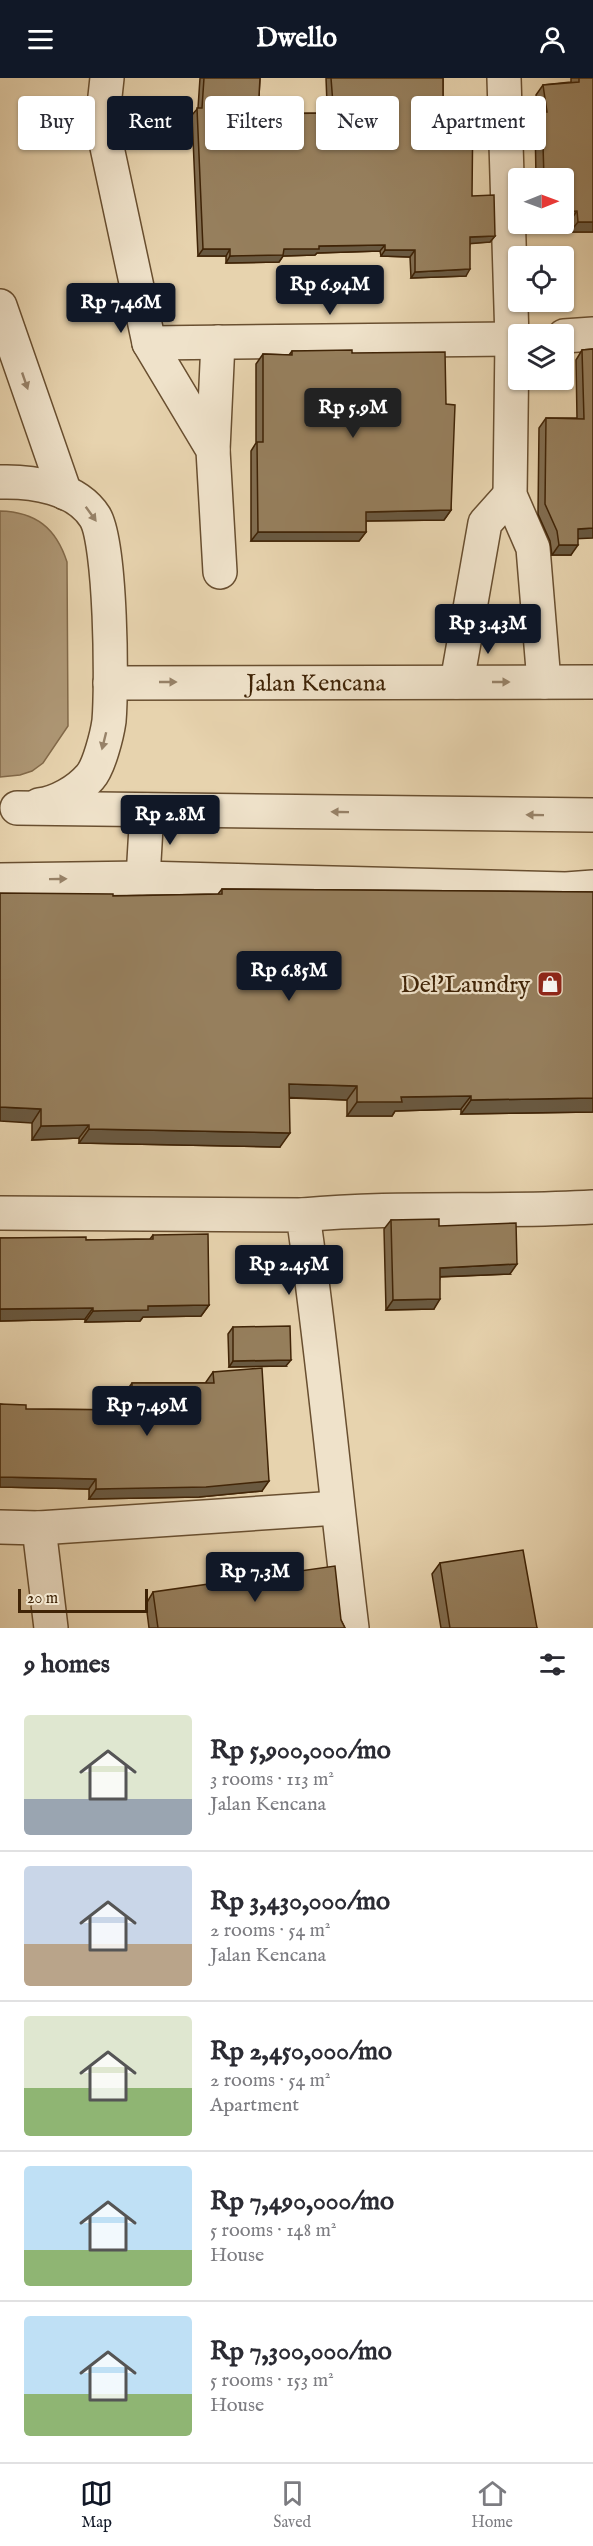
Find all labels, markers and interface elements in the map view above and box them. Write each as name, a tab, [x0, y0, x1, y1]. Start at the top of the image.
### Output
text: Dwello	[256, 22, 337, 56]
icon: menu	[24, 23, 57, 56]
icon: person	[536, 23, 569, 56]
chip: Buy	[18, 96, 95, 150]
chip: Rent	[107, 96, 193, 150]
chip: Filters	[205, 96, 304, 150]
chip: New	[316, 96, 399, 150]
chip: Apartment	[411, 96, 546, 150]
north arrow	[508, 168, 574, 234]
map controls	[508, 168, 574, 390]
button: locate	[508, 246, 574, 312]
pin: Rp 6.94M	[268, 265, 392, 316]
text: Rp 6.94M	[290, 272, 370, 297]
pin: Rp 7.46M	[59, 283, 183, 334]
text: Rp 7.46M	[80, 290, 162, 315]
button: layers	[508, 324, 574, 390]
one-way arrow	[21, 372, 31, 390]
pin: Rp 5.9M	[298, 388, 408, 439]
text: Rp 5.9M	[318, 395, 388, 420]
one-way arrow	[85, 505, 97, 521]
pin: Rp 3.43M	[426, 604, 550, 655]
text: Rp 3.43M	[449, 611, 527, 636]
street label: Jalan Kencana	[243, 668, 386, 700]
one-way arrow	[159, 677, 178, 687]
one-way arrow	[491, 677, 510, 687]
one-way arrow	[99, 731, 109, 750]
pin: Rp 2.8M	[115, 795, 225, 846]
text: Rp 2.8M	[135, 802, 205, 827]
one-way arrow	[330, 807, 349, 817]
one-way arrow	[525, 810, 544, 819]
one-way arrow	[49, 874, 68, 884]
pin: Rp 6.85M	[227, 951, 351, 1002]
text: Rp 6.85M	[251, 958, 327, 983]
shop icon: Del'Laundry	[535, 969, 565, 999]
place label: Del'Laundry	[400, 970, 530, 1001]
pin: Rp 2.45M	[227, 1245, 351, 1296]
text: Rp 2.45M	[249, 1252, 329, 1277]
pin: Rp 7.49M	[85, 1386, 209, 1437]
text: Rp 7.49M	[106, 1393, 188, 1418]
pin: Rp 7.3M	[200, 1552, 310, 1603]
text: Rp 7.3M	[220, 1559, 290, 1584]
scale bar	[18, 1586, 148, 1614]
text: 20 m	[27, 1589, 58, 1609]
text: 9 homes	[24, 1648, 110, 1681]
icon: filters	[536, 1648, 569, 1681]
text: Rp 5,900,000/mo	[210, 1734, 391, 1767]
icon: home	[72, 1739, 144, 1811]
text: 3 rooms · 113 m²	[210, 1767, 334, 1792]
text: Jalan Kencana	[210, 1792, 326, 1817]
text: Rp 3,430,000/mo	[210, 1885, 390, 1918]
icon: home	[72, 1890, 144, 1962]
text: 2 rooms · 54 m²	[210, 1918, 331, 1943]
text: Jalan Kencana	[210, 1943, 326, 1968]
text: Rp 2,450,000/mo	[210, 2035, 392, 2068]
icon: home	[72, 2040, 144, 2112]
text: 2 rooms · 54 m²	[210, 2068, 331, 2093]
text: Apartment	[210, 2093, 299, 2118]
text: Rp 7,490,000/mo	[210, 2185, 394, 2218]
icon: home	[72, 2190, 144, 2262]
text: 5 rooms · 148 m²	[210, 2218, 337, 2243]
text: House	[210, 2243, 264, 2268]
text: Rp 7,300,000/mo	[210, 2335, 392, 2368]
icon: home	[72, 2340, 144, 2412]
text: 5 rooms · 153 m²	[210, 2368, 334, 2393]
text: House	[210, 2393, 264, 2418]
tab: Map	[80, 2477, 113, 2533]
tab: Saved	[273, 2477, 311, 2533]
tab: Home	[471, 2477, 513, 2533]

